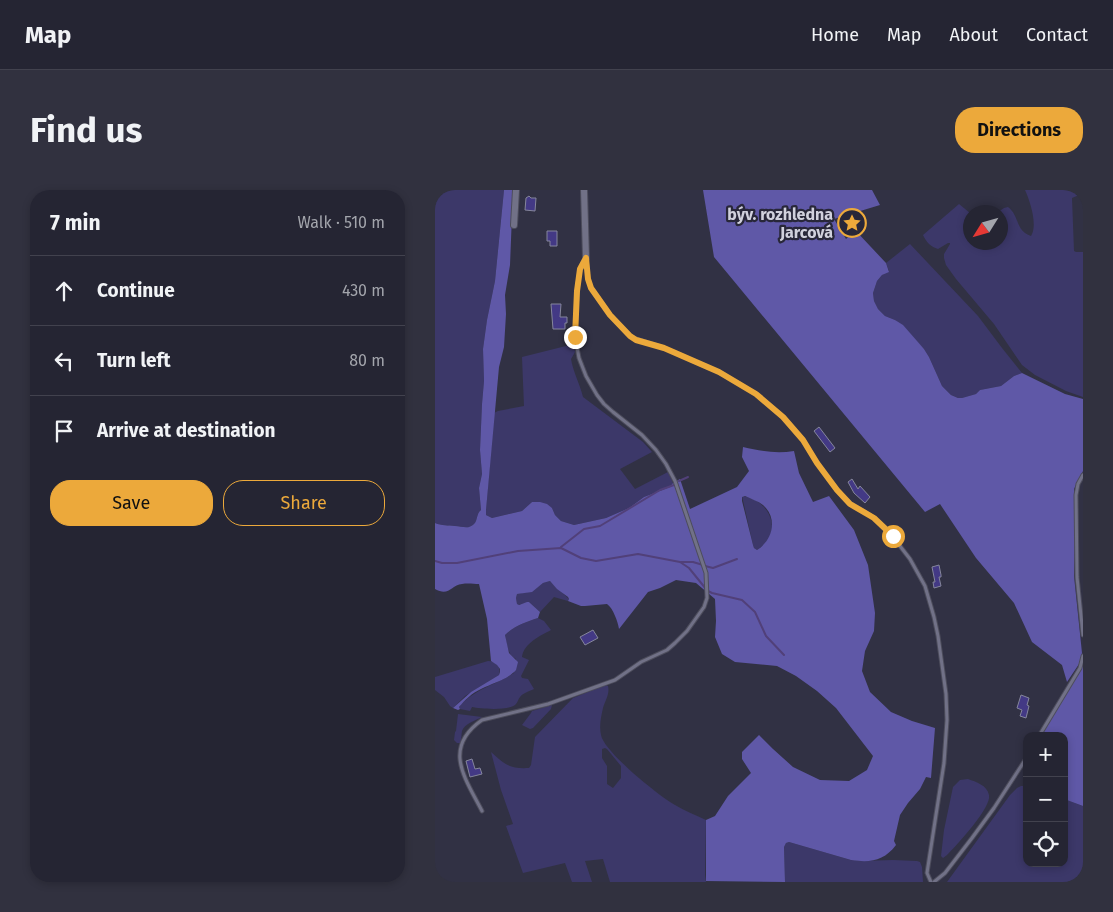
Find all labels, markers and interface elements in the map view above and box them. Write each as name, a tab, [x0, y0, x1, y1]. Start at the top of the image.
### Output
text: Map	[25, 21, 71, 49]
text: Home	[811, 24, 859, 46]
text: Map	[887, 24, 921, 46]
text: About	[949, 24, 998, 46]
text: Contact	[1026, 24, 1088, 46]
button: Directions	[955, 107, 1083, 153]
text: Find us	[30, 109, 142, 151]
place label: býv. rozhledna Jarcová	[727, 205, 833, 242]
north arrow	[963, 205, 1008, 250]
place icon: býv. rozhledna Jarcová	[837, 208, 867, 238]
text: 7 min	[50, 210, 101, 236]
text: Walk · 510 m	[298, 213, 385, 232]
icon: ahead	[50, 277, 78, 305]
text: Continue	[97, 279, 175, 302]
text: 430 m	[342, 281, 385, 300]
route end	[564, 326, 587, 349]
icon: left	[50, 347, 78, 375]
text: Turn left	[97, 349, 171, 372]
text: 80 m	[349, 351, 385, 370]
icon: arrive	[50, 417, 78, 445]
text: Arrive at destination	[97, 419, 276, 442]
button: Save	[50, 480, 213, 526]
button: Share	[223, 480, 385, 526]
route start	[882, 525, 905, 548]
map controls	[1023, 732, 1068, 867]
button: +	[1023, 732, 1068, 777]
button: −	[1023, 777, 1068, 822]
button: locate	[1023, 822, 1068, 867]

